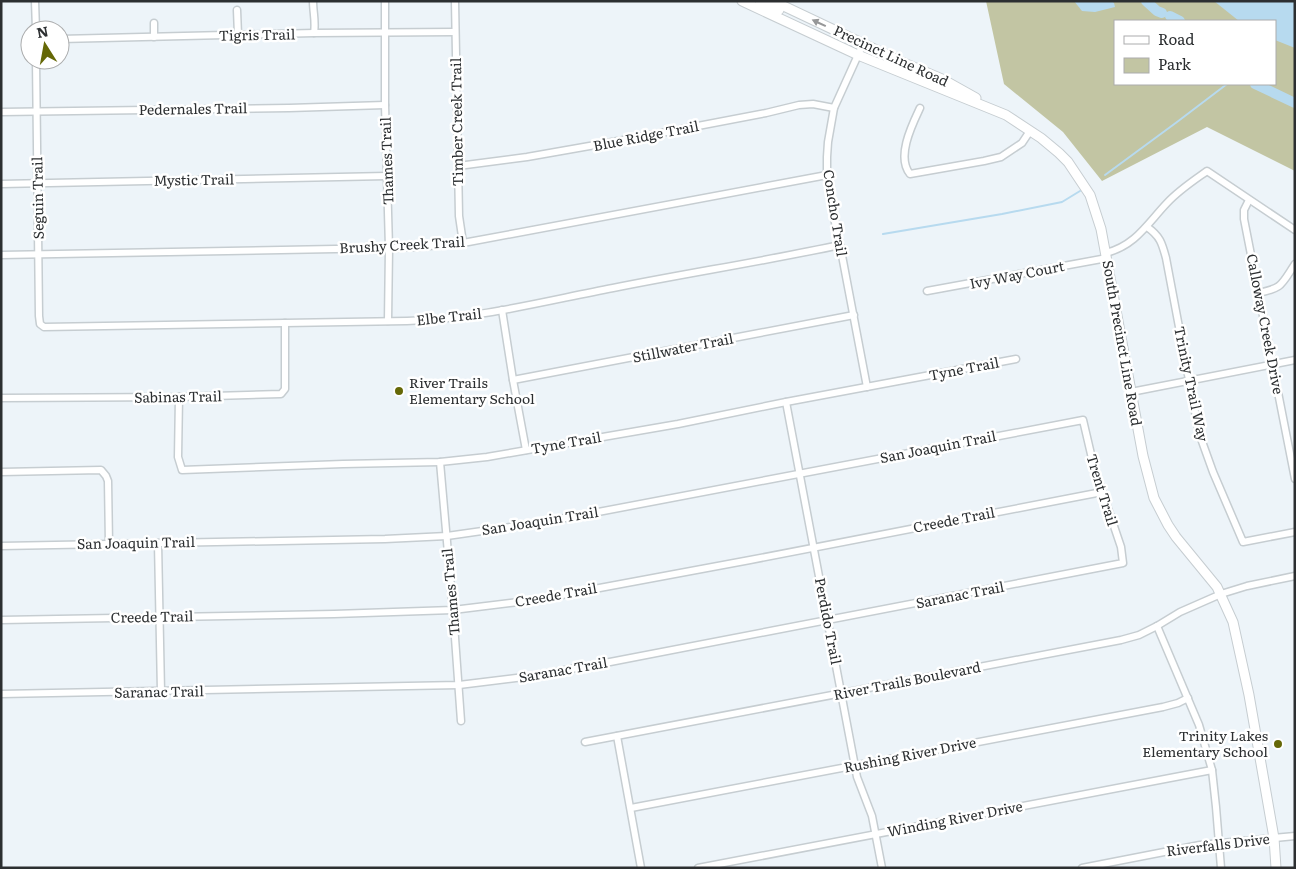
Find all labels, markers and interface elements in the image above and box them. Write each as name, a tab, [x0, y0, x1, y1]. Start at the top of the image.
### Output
one-way arrow	[812, 18, 826, 26]
north arrow	[20, 20, 70, 70]
text: N	[35, 20, 50, 42]
street label: Precinct Line Road	[830, 20, 953, 91]
legend	[1114, 20, 1276, 85]
street label: Tigris Trail	[219, 23, 296, 45]
text: Road	[1158, 27, 1194, 50]
text: Park	[1158, 52, 1192, 75]
street label: Timber Creek Trail	[445, 57, 467, 186]
street label: Pedernales Trail	[138, 97, 248, 119]
street label: Blue Ridge Trail	[591, 115, 701, 155]
street label: Thames Trail	[374, 116, 398, 205]
street label: Seguin Trail	[26, 156, 48, 239]
street label: Mystic Trail	[154, 168, 235, 190]
street label: Concho Trail	[819, 168, 853, 258]
street label: Brushy Creek Trail	[339, 231, 466, 257]
street label: Calloway Creek Drive	[1243, 252, 1289, 396]
street label: Ivy Way Court	[968, 255, 1066, 293]
street label: South Precinct Line Road	[1099, 258, 1147, 428]
street label: Elbe Trail	[415, 303, 483, 329]
street label: Trinity Trail Way	[1170, 324, 1214, 444]
street label: Stillwater Trail	[631, 327, 735, 367]
street label: Tyne Trail	[927, 351, 1001, 385]
place label: River Trails Elementary School	[409, 372, 535, 408]
street label: Sabinas Trail	[134, 385, 222, 407]
marker: River Trails Elementary School	[393, 385, 405, 397]
street label: San Joaquin Trail	[878, 425, 998, 467]
street label: Tyne Trail	[529, 426, 603, 458]
street label: Trent Trail	[1083, 451, 1123, 528]
street label: San Joaquin Trail	[480, 501, 600, 539]
street label: Creede Trail	[911, 501, 997, 537]
street label: San Joaquin Trail	[77, 531, 195, 553]
street label: Thames Trail	[436, 547, 464, 637]
street label: Perdido Trail	[811, 576, 847, 666]
street label: Saranac Trail	[914, 576, 1006, 612]
street label: Creede Trail	[513, 577, 599, 611]
street label: Creede Trail	[110, 605, 194, 627]
street label: Saranac Trail	[517, 651, 609, 687]
street label: River Trails Boulevard	[831, 656, 983, 704]
street label: Saranac Trail	[114, 680, 204, 702]
place label: Trinity Lakes Elementary School	[1142, 725, 1268, 761]
street label: Rushing River Drive	[842, 731, 978, 777]
marker: Trinity Lakes Elementary School	[1272, 738, 1284, 750]
street label: Winding River Drive	[885, 795, 1024, 841]
street label: Riverfalls Drive	[1165, 828, 1271, 860]

